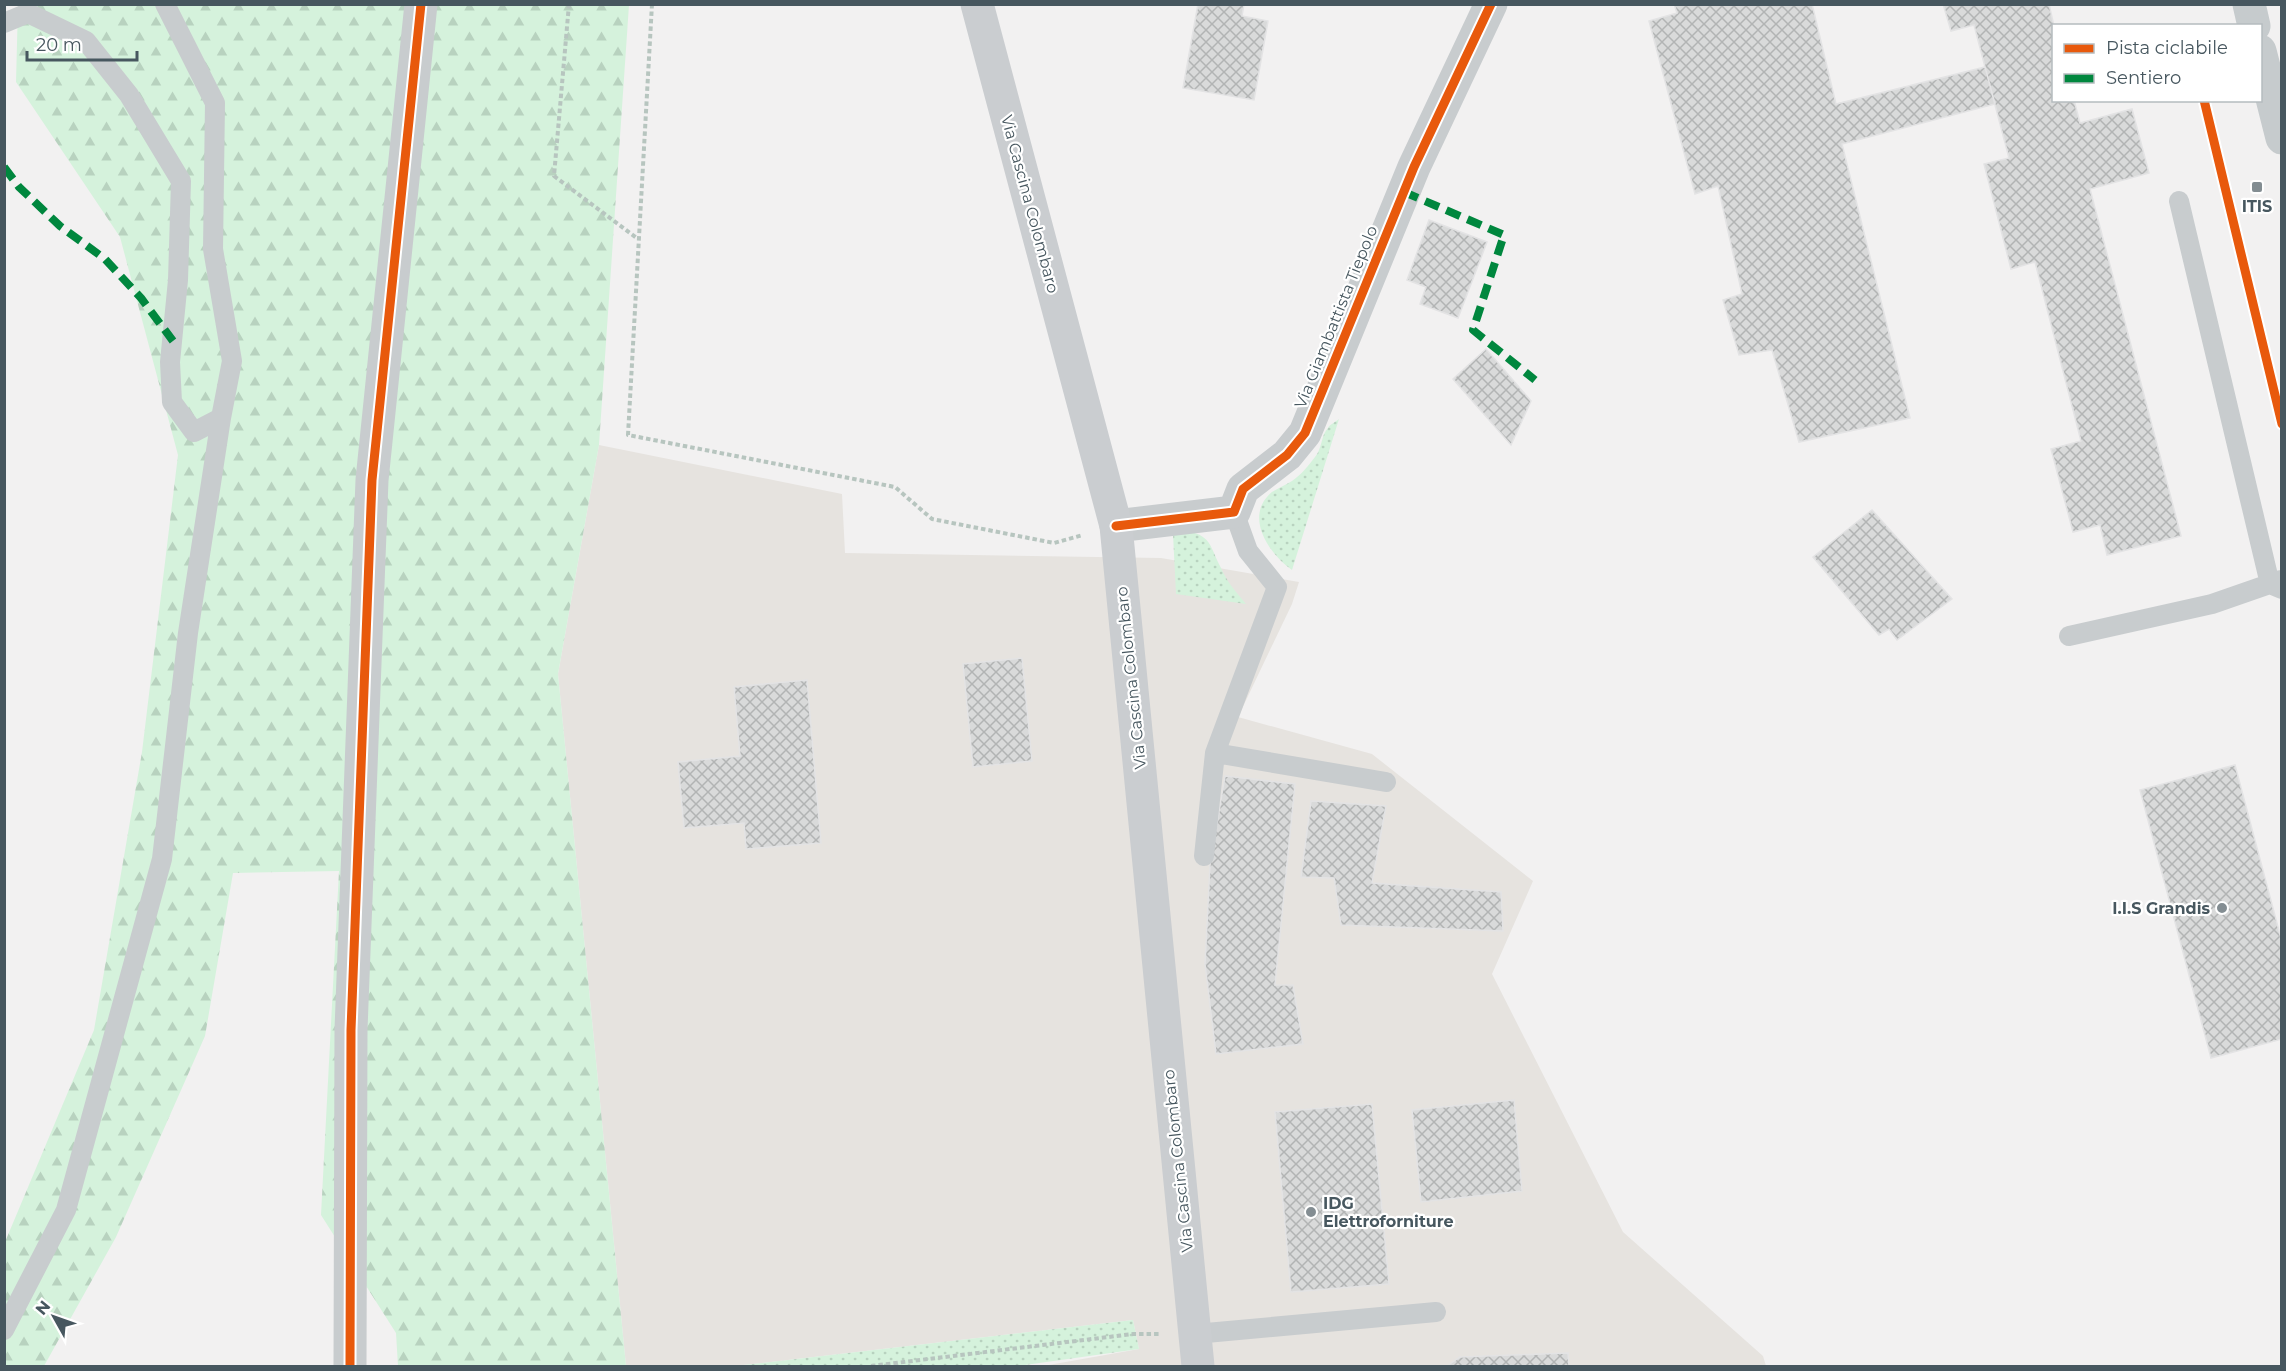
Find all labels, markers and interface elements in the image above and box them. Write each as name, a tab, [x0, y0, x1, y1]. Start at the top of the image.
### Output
scale bar	[27, 24, 136, 62]
legend	[2052, 24, 2262, 102]
text: 20 m	[36, 34, 82, 56]
text: Pista ciclabile	[2106, 37, 2228, 59]
text: Sentiero	[2106, 67, 2181, 89]
street label: Via Cascina Colombaro	[997, 113, 1063, 295]
marker: ITIS	[2250, 180, 2264, 194]
place label: ITIS	[2242, 197, 2272, 216]
street label: Via Giambattista Tiepolo	[1291, 223, 1381, 411]
street label: Via Cascina Colombaro	[1112, 586, 1150, 770]
place label: I.I.S Grandis	[2112, 899, 2210, 918]
marker: I.I.S Grandis	[2215, 901, 2229, 915]
street label: Via Cascina Colombaro	[1159, 1069, 1197, 1253]
place label: IDG Elettroforniture	[1323, 1194, 1454, 1231]
marker: IDG Elettroforniture	[1304, 1205, 1318, 1219]
north arrow	[24, 1287, 84, 1347]
text: N	[31, 1297, 54, 1319]

